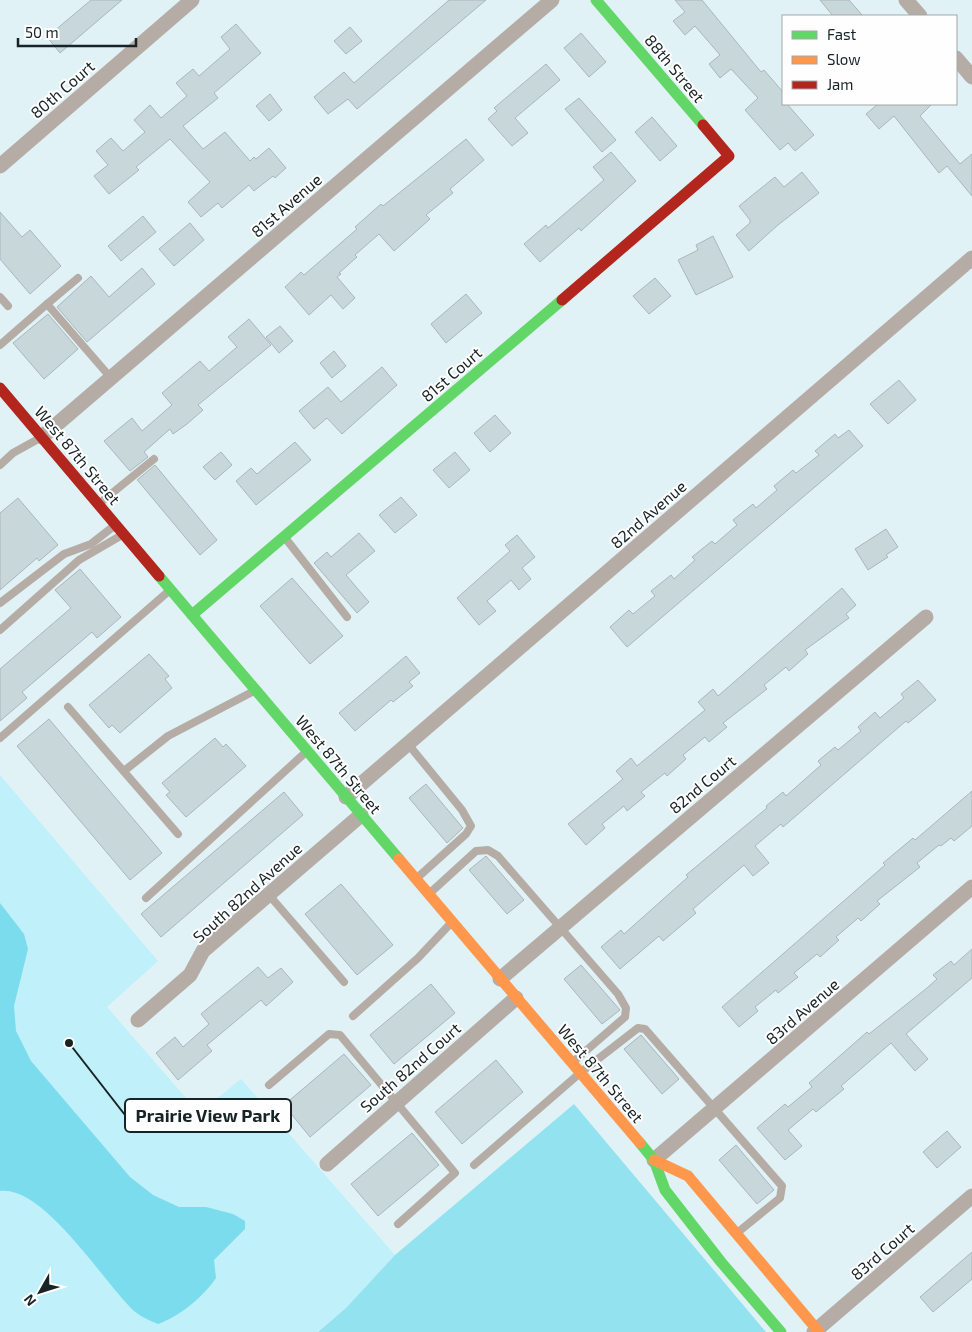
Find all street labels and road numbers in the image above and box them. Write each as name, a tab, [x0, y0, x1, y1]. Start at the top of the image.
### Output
street label: 88th Street	[641, 30, 709, 106]
street label: 80th Court	[26, 56, 98, 122]
street label: 81st Avenue	[247, 169, 325, 241]
street label: 81st Court	[417, 343, 485, 405]
street label: West 87th Street	[31, 402, 125, 508]
street label: 82nd Avenue	[606, 476, 690, 552]
street label: West 87th Street	[292, 711, 386, 817]
street label: 82nd Court	[665, 751, 739, 817]
street label: South 82nd Avenue	[189, 838, 305, 946]
street label: 83rd Avenue	[761, 974, 843, 1048]
street label: South 82nd Court	[356, 1018, 464, 1116]
street label: West 87th Street	[554, 1020, 648, 1126]
street label: 83rd Court	[847, 1218, 917, 1284]

